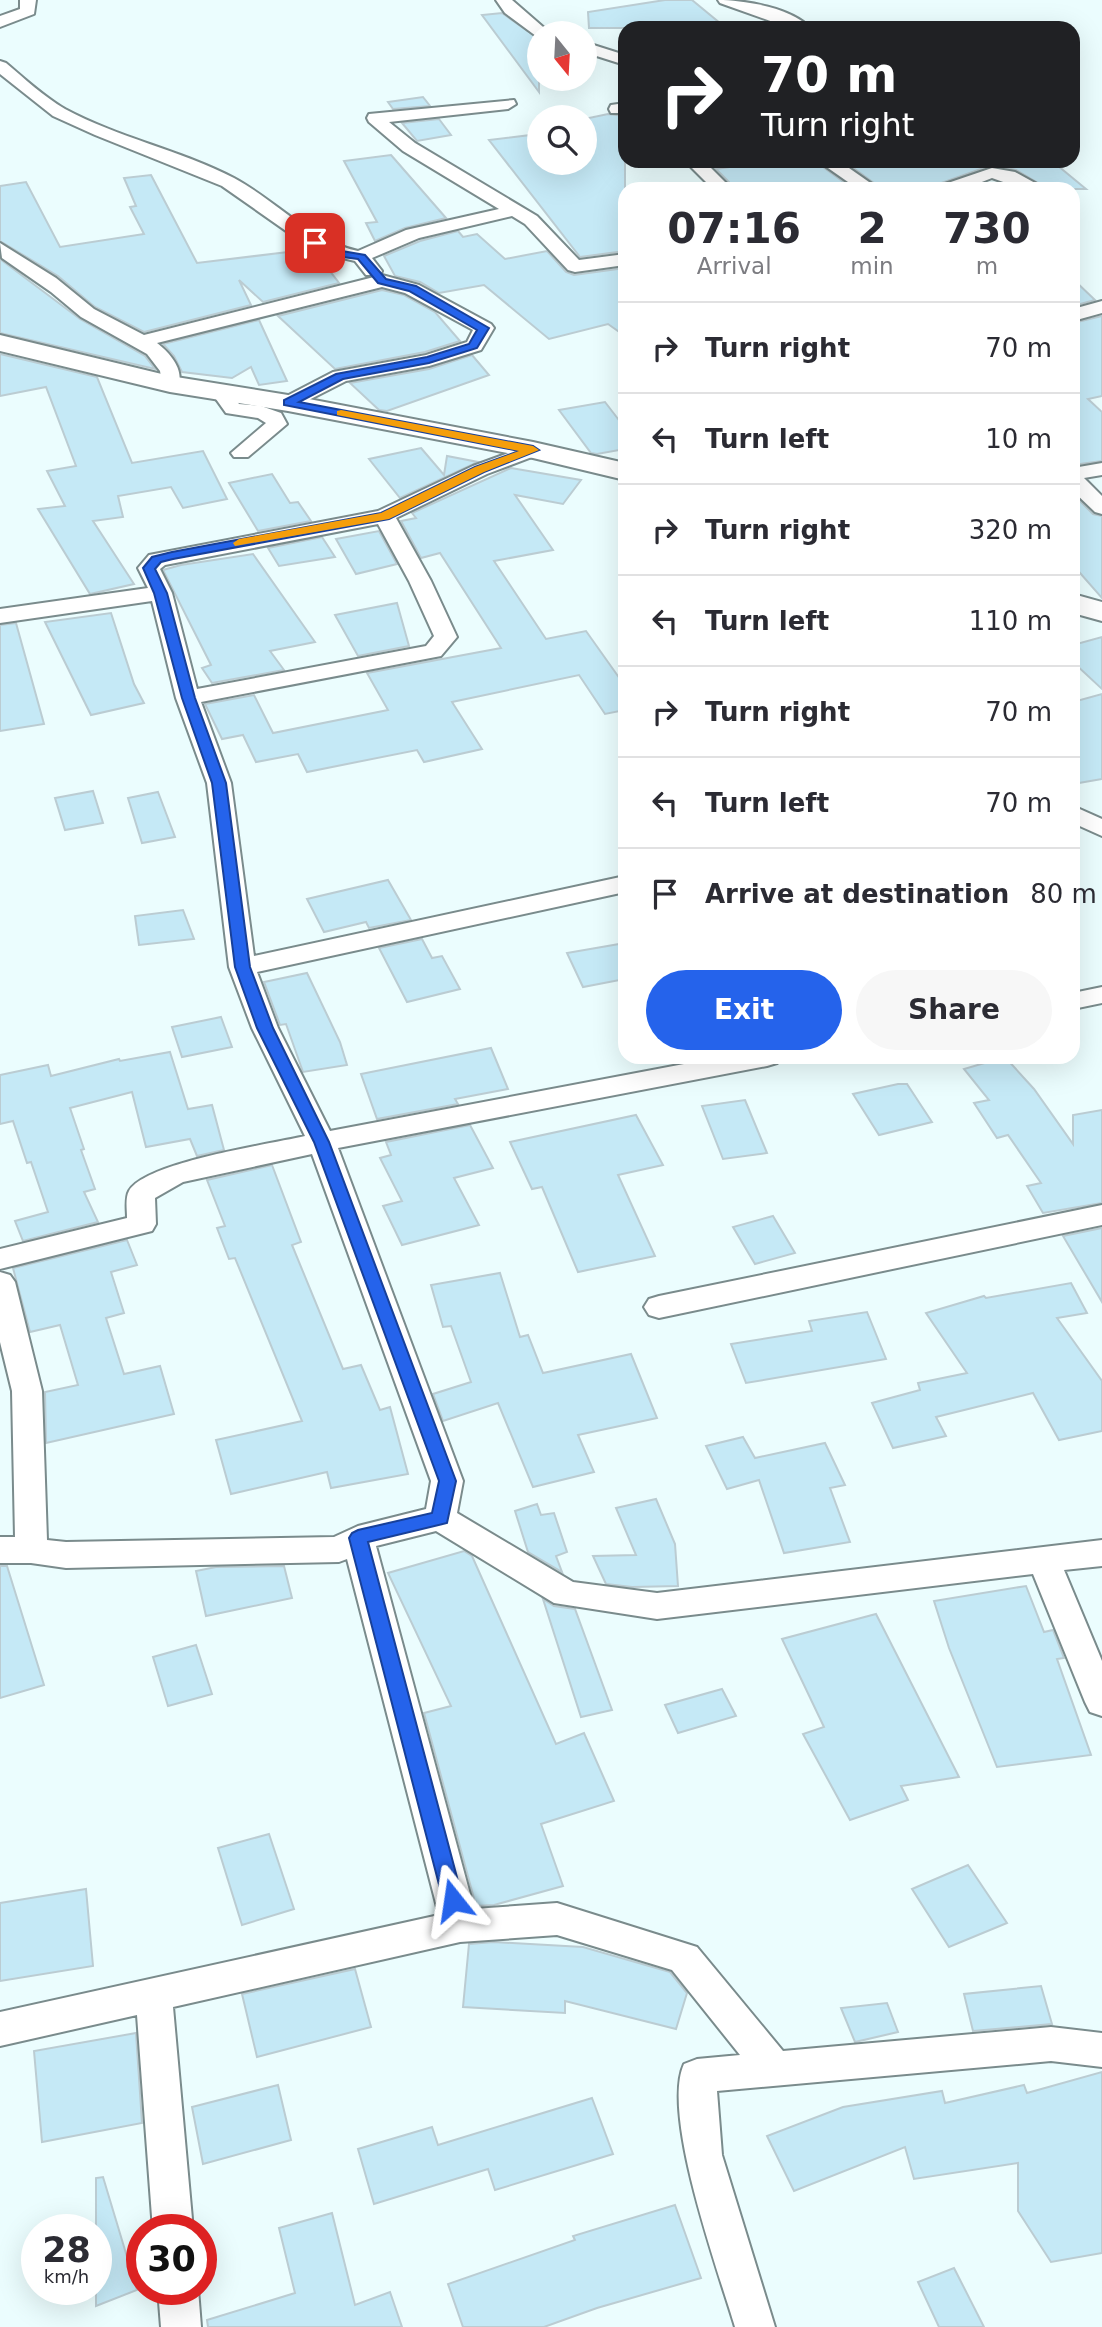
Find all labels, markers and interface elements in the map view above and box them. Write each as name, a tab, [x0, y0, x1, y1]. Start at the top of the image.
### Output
north arrow	[527, 21, 597, 91]
map controls	[527, 21, 597, 175]
text: 70 m	[761, 47, 897, 104]
icon: right	[646, 49, 737, 140]
button: search	[527, 105, 597, 175]
text: Turn right	[761, 106, 914, 144]
text: 07:16	[667, 204, 801, 253]
text: 2	[857, 204, 887, 253]
text: 730	[943, 204, 1031, 253]
pin	[285, 213, 345, 273]
icon: arrive	[296, 224, 334, 262]
text: Arrival	[697, 253, 772, 279]
text: min	[850, 253, 894, 279]
text: m	[976, 253, 998, 279]
icon: right	[646, 329, 684, 367]
text: Turn right	[705, 333, 850, 363]
text: 70 m	[985, 333, 1052, 363]
icon: left	[646, 420, 684, 458]
text: Turn left	[705, 424, 829, 454]
text: 10 m	[985, 424, 1052, 454]
icon: right	[646, 511, 684, 549]
text: Turn right	[705, 515, 850, 545]
text: 320 m	[969, 515, 1052, 545]
icon: left	[646, 602, 684, 640]
text: Turn left	[705, 606, 829, 636]
text: 110 m	[969, 606, 1052, 636]
icon: right	[646, 693, 684, 731]
text: Turn right	[705, 697, 850, 727]
text: 70 m	[985, 697, 1052, 727]
icon: left	[646, 784, 684, 822]
text: Turn left	[705, 788, 829, 818]
text: 70 m	[985, 788, 1052, 818]
icon: arrive	[646, 875, 684, 913]
text: Arrive at destination	[705, 879, 1009, 909]
text: 80 m	[1030, 879, 1097, 909]
button: Exit	[646, 970, 842, 1050]
button: Share	[856, 970, 1052, 1050]
position arrow	[416, 1863, 490, 1937]
speed limit sign: 30	[126, 2214, 217, 2305]
text: 28	[42, 2230, 91, 2270]
text: km/h	[44, 2266, 89, 2287]

